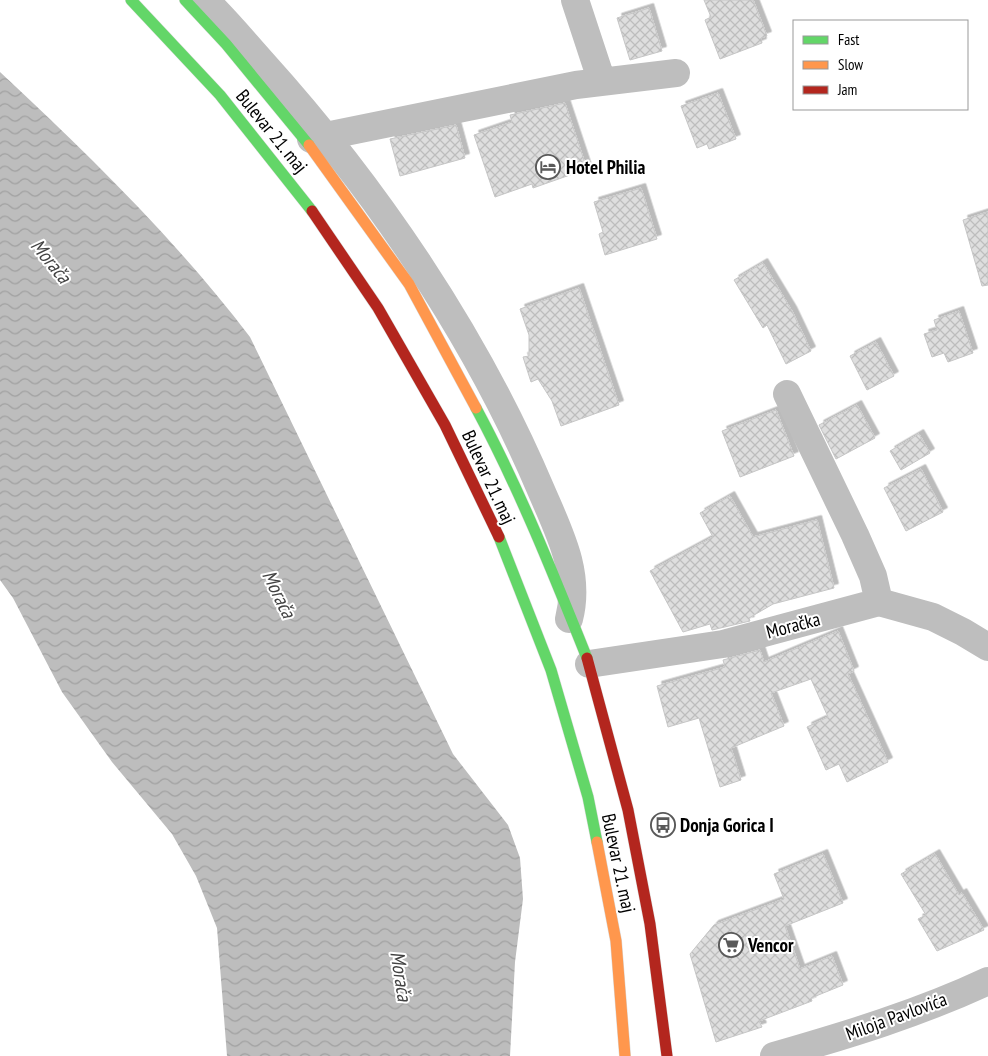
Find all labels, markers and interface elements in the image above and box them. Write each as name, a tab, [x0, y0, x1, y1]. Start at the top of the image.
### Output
legend	[793, 20, 968, 110]
text: Fast	[838, 30, 859, 49]
text: Slow	[838, 55, 863, 74]
text: Jam	[837, 80, 857, 99]
street label: Bulevar 21. maj	[231, 84, 313, 178]
hotel icon: Hotel Philia	[535, 154, 561, 180]
place label: Hotel Philia	[566, 155, 646, 179]
water label: Morača	[25, 233, 77, 289]
street label: Bulevar 21. maj	[457, 426, 521, 528]
water label: Morača	[256, 566, 302, 623]
street label: Moračka	[763, 606, 823, 644]
street label: Bulevar 21. maj	[597, 811, 641, 915]
bus stop icon: Donja Gorica I	[650, 812, 676, 838]
place label: Donja Gorica I	[680, 813, 774, 837]
supermarket icon: Vencor	[718, 932, 744, 958]
place label: Vencor	[747, 933, 794, 957]
water label: Morača	[384, 949, 418, 1004]
street label: Miloja Pavlovića	[842, 987, 950, 1045]

